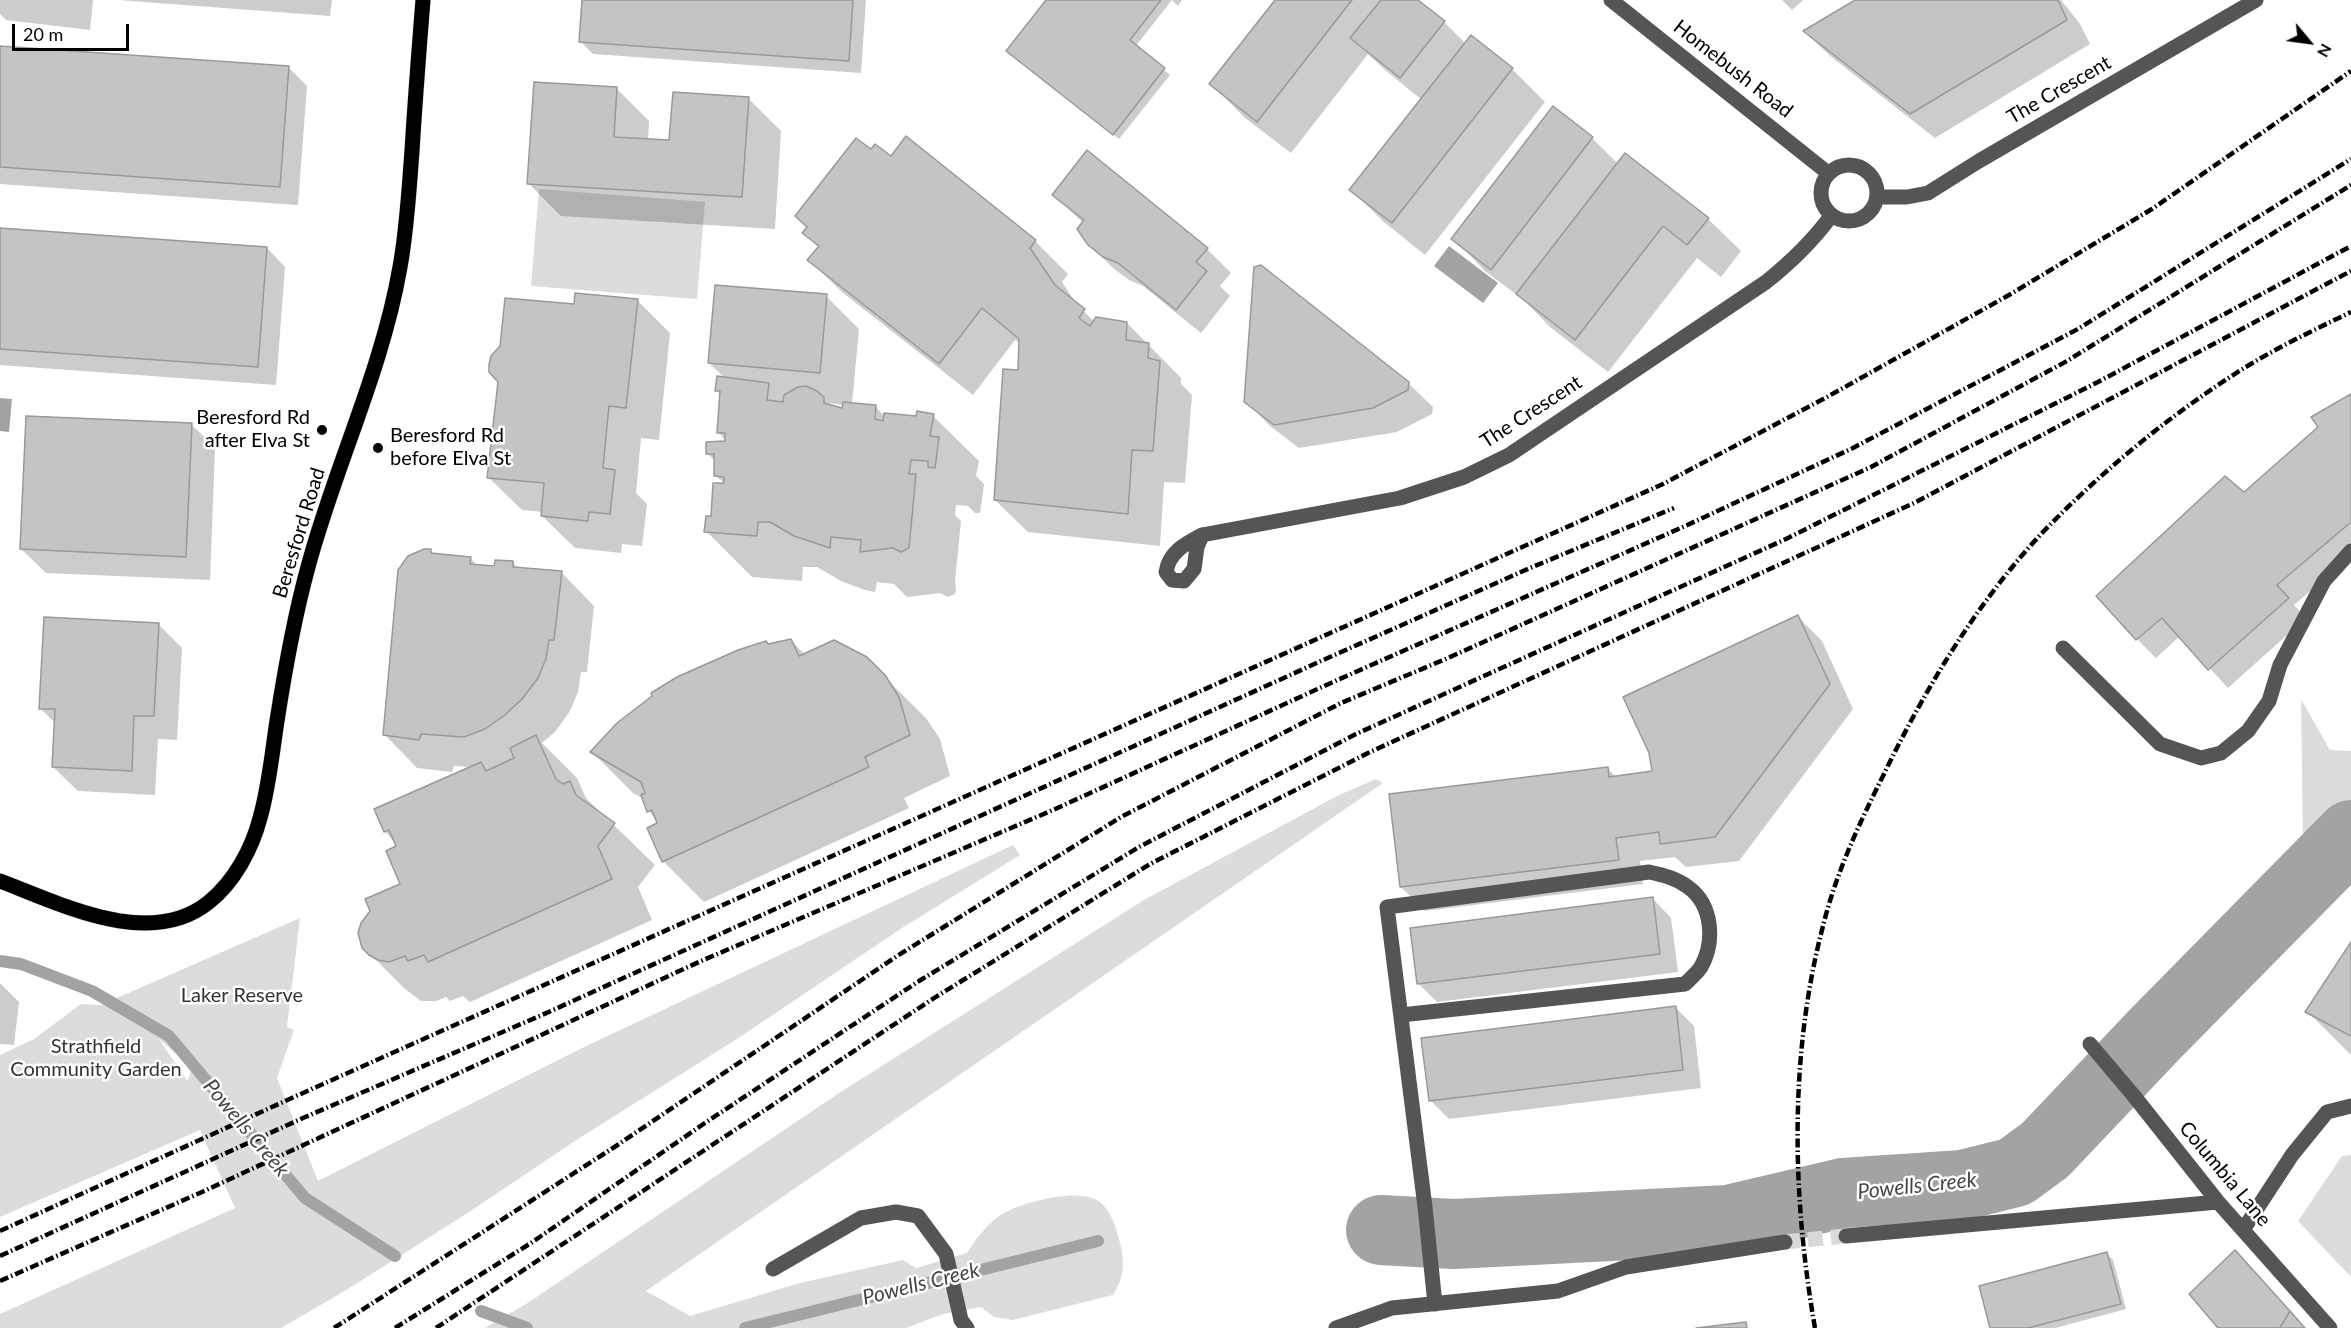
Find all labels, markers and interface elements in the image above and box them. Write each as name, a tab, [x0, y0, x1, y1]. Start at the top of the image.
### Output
scale bar	[15, 12, 132, 50]
north arrow	[2279, 12, 2339, 72]
street label: Homebush Road	[1668, 15, 1798, 123]
text: 20 m	[23, 23, 63, 45]
text: N	[2314, 41, 2336, 61]
street label: The Crescent	[2003, 51, 2115, 129]
street label: The Crescent	[1476, 370, 1586, 454]
place label: Beresford Rd after Elva St	[196, 406, 310, 453]
marker: Beresford Rd after Elva St	[315, 423, 329, 437]
place label: Beresford Rd before Elva St	[390, 424, 511, 471]
marker: Beresford Rd before Elva St	[371, 441, 385, 455]
street label: Beresford Road	[268, 465, 330, 601]
park label: Laker Reserve	[181, 984, 303, 1008]
park label: Strathfield Community Garden	[10, 1035, 182, 1082]
water label: Powells Creek	[198, 1074, 294, 1182]
street label: Columbia Lane	[2174, 1117, 2276, 1231]
water label: Powells Creek	[1856, 1167, 1978, 1205]
water label: Powells Creek	[860, 1257, 982, 1311]

